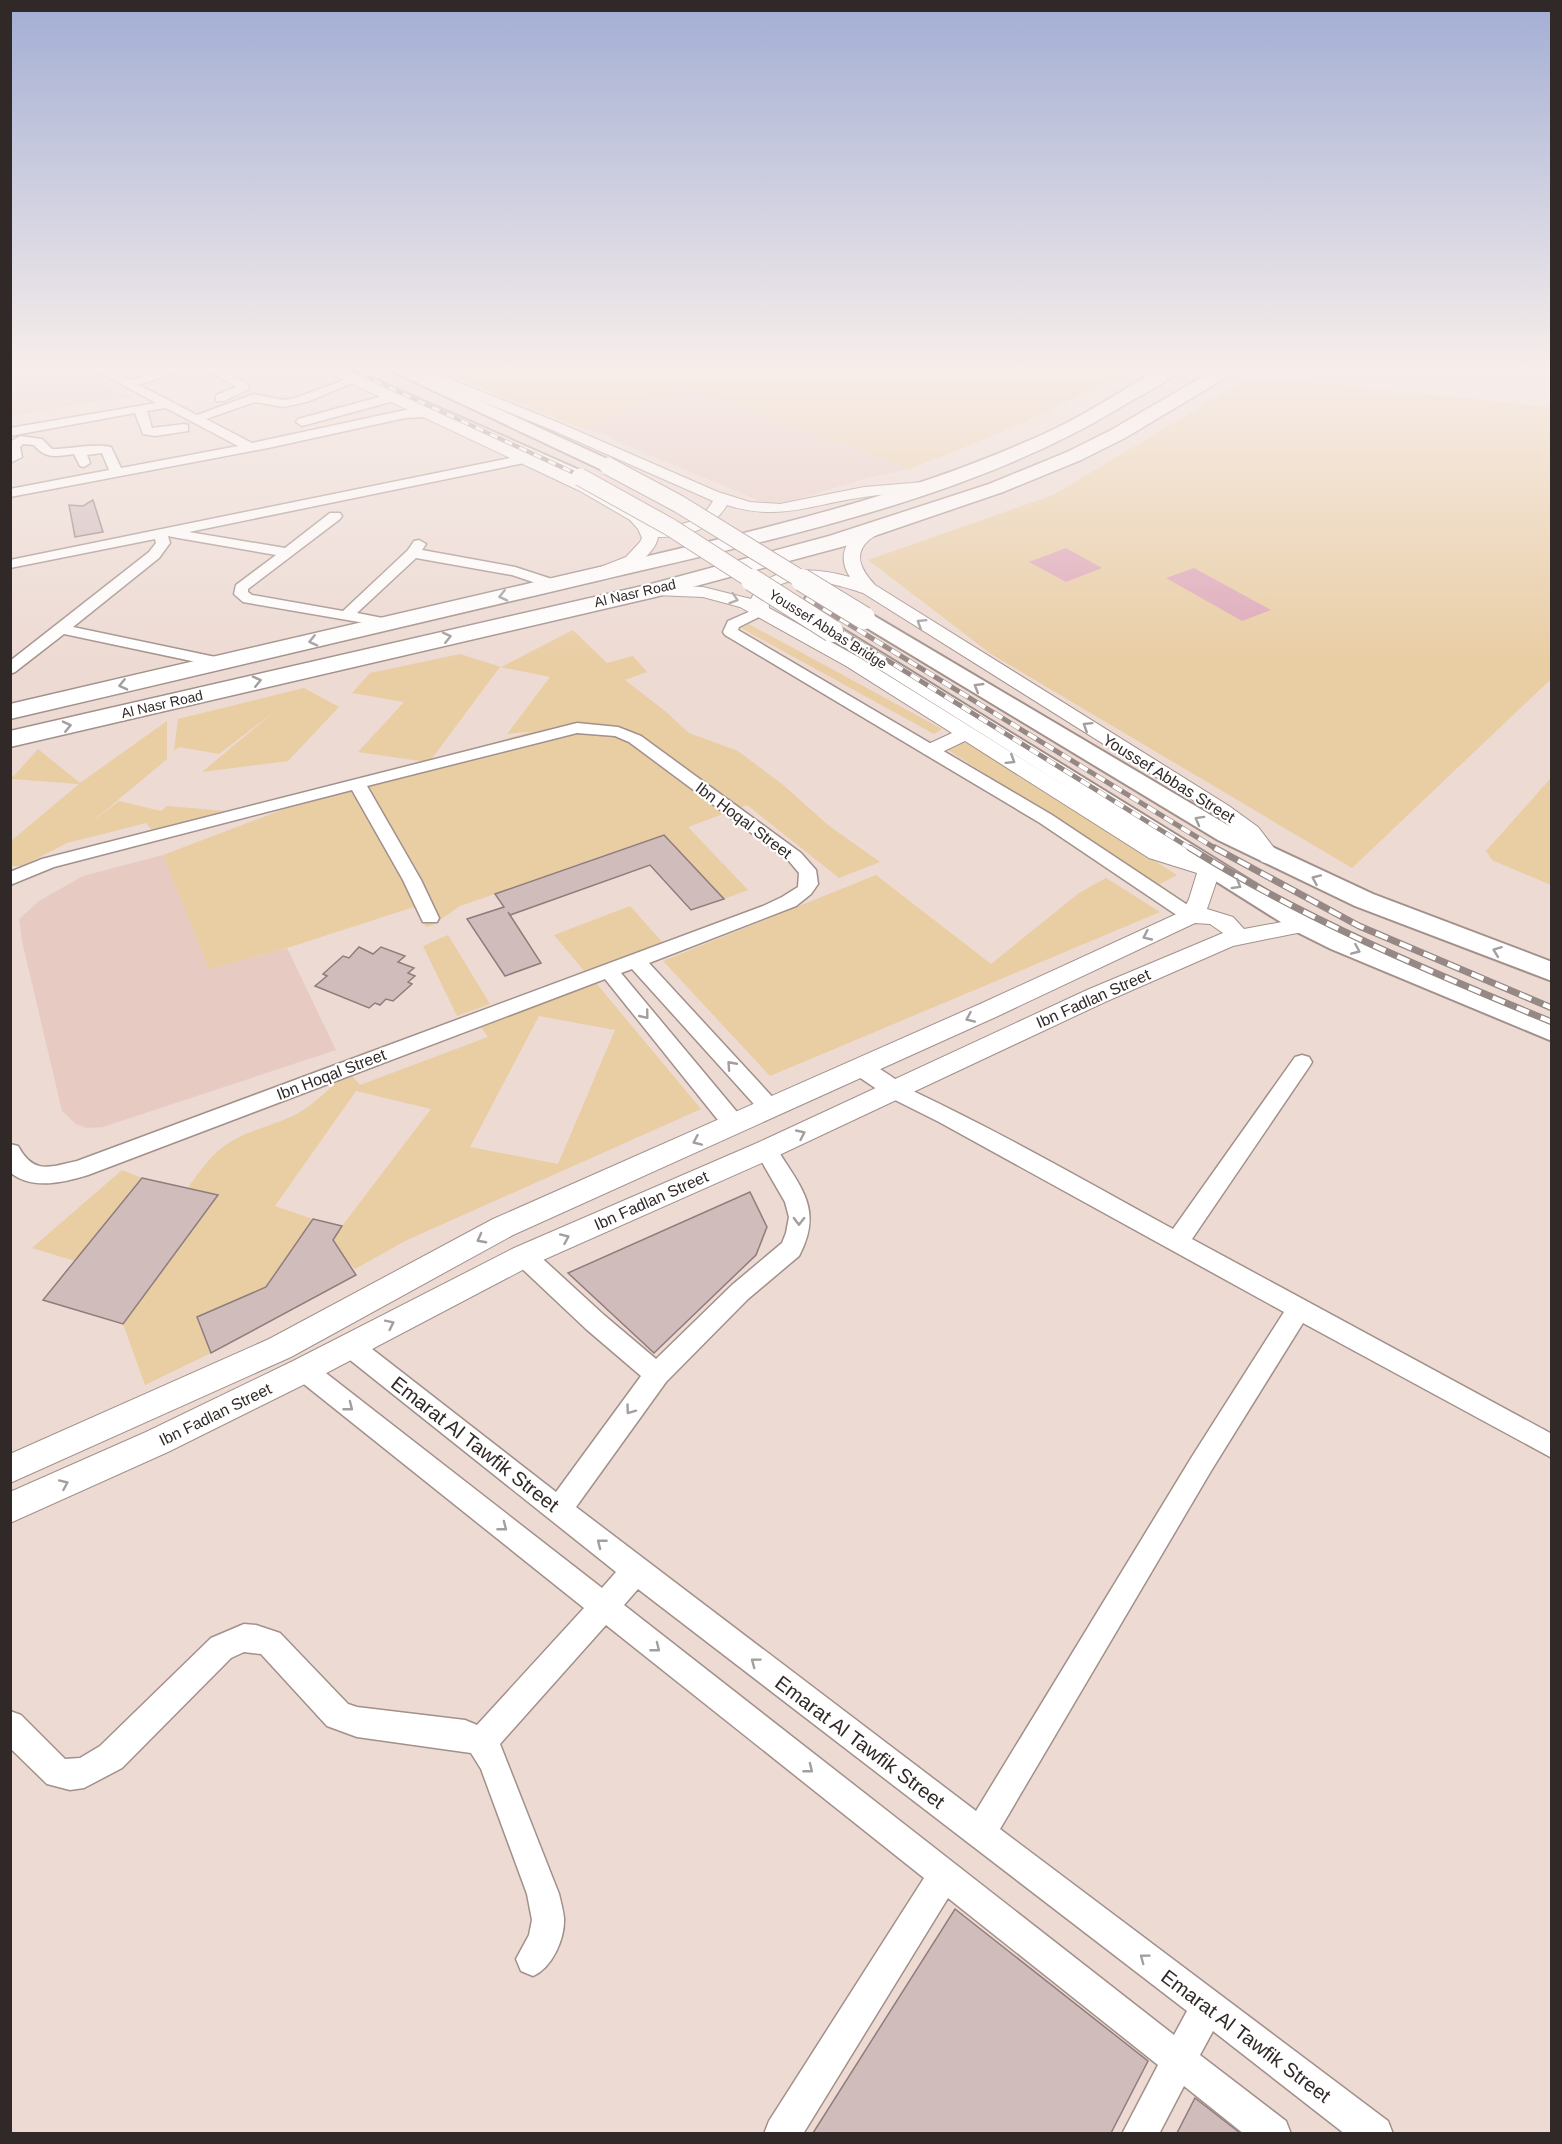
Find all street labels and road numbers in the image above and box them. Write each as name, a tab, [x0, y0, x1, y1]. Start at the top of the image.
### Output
street label: Al Nasr Road	[593, 576, 677, 610]
street label: Youssef Abbas Bridge	[766, 586, 890, 672]
street label: Al Nasr Road	[120, 687, 204, 721]
street label: Youssef Abbas Street	[1100, 731, 1238, 826]
street label: Ibn Hoqal Street	[692, 779, 795, 862]
street label: Ibn Fadlan Street	[1034, 966, 1153, 1031]
street label: Ibn Hoqal Street	[274, 1046, 389, 1103]
street label: Ibn Fadlan Street	[592, 1168, 711, 1233]
street label: Emarat Al Tawfik Street	[387, 1372, 563, 1516]
street label: Ibn Fadlan Street	[156, 1380, 275, 1449]
street label: Emarat Al Tawfik Street	[771, 1671, 949, 1813]
street label: Emarat Al Tawfik Street	[1157, 1965, 1335, 2107]

